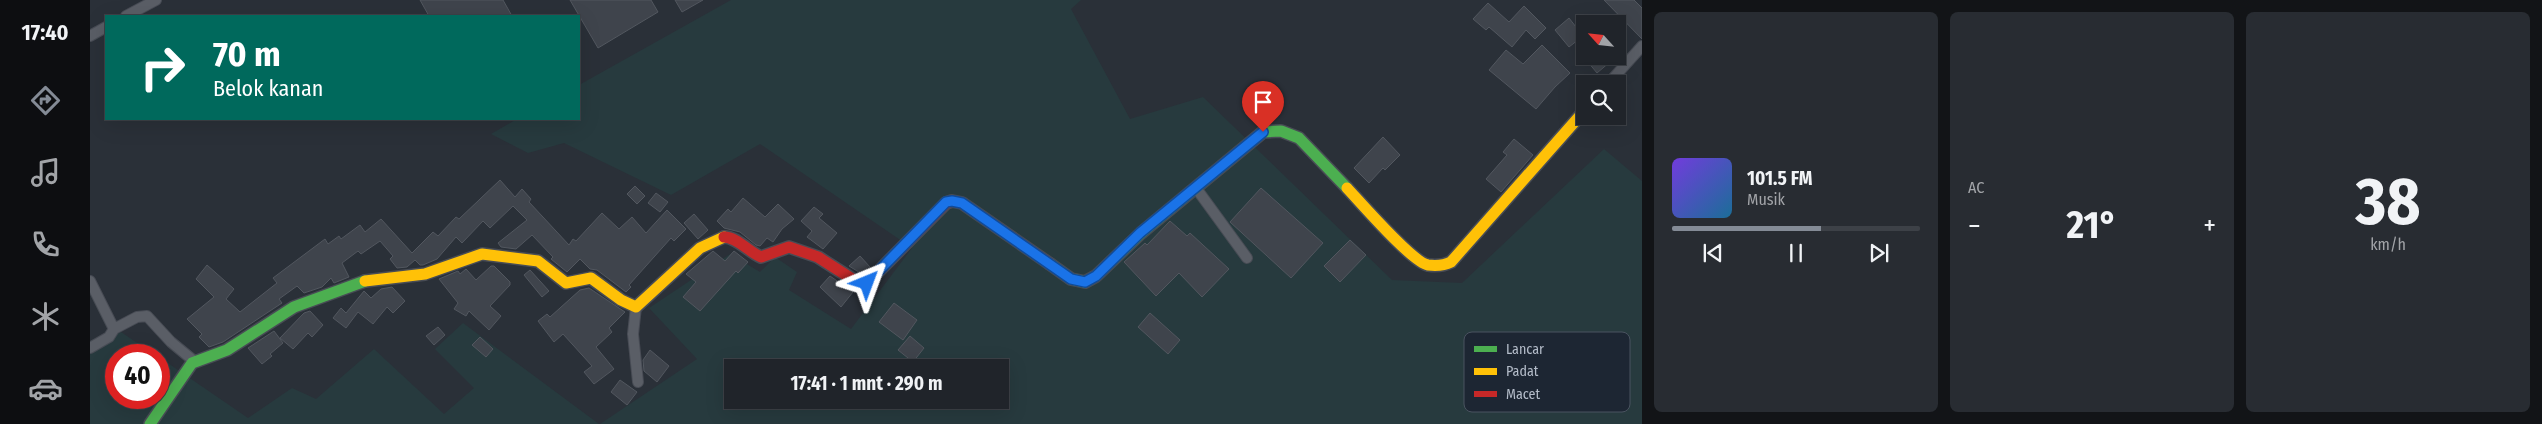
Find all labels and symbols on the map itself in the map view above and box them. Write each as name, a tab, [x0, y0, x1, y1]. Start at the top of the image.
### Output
north arrow	[1576, 15, 1626, 65]
pin	[1242, 81, 1284, 132]
position arrow	[840, 256, 892, 308]
legend	[1464, 332, 1630, 412]
text: Lancar	[1506, 341, 1544, 358]
speed limit sign: 40	[105, 344, 170, 409]
text: Padat	[1506, 363, 1539, 380]
text: Macet	[1506, 386, 1540, 403]

